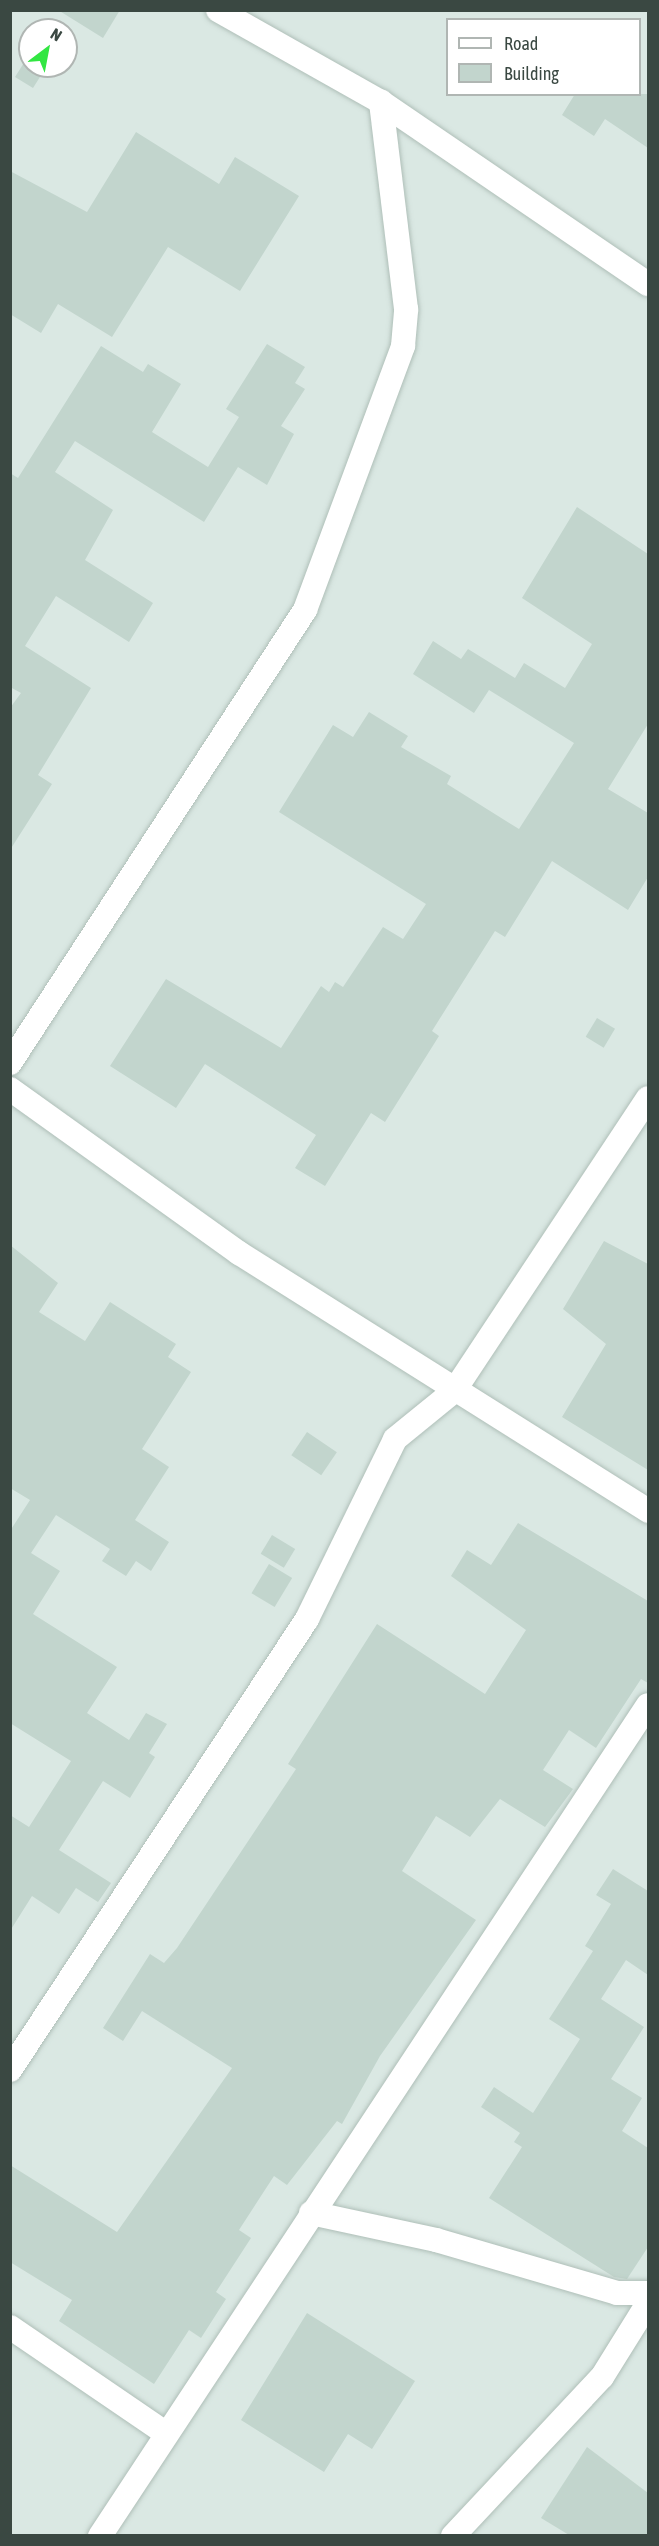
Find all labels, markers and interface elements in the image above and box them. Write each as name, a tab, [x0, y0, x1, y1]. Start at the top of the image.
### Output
north arrow	[18, 18, 78, 78]
legend	[446, 18, 641, 96]
text: N	[48, 24, 65, 45]
text: Road	[504, 33, 538, 54]
text: Building	[504, 63, 559, 84]

